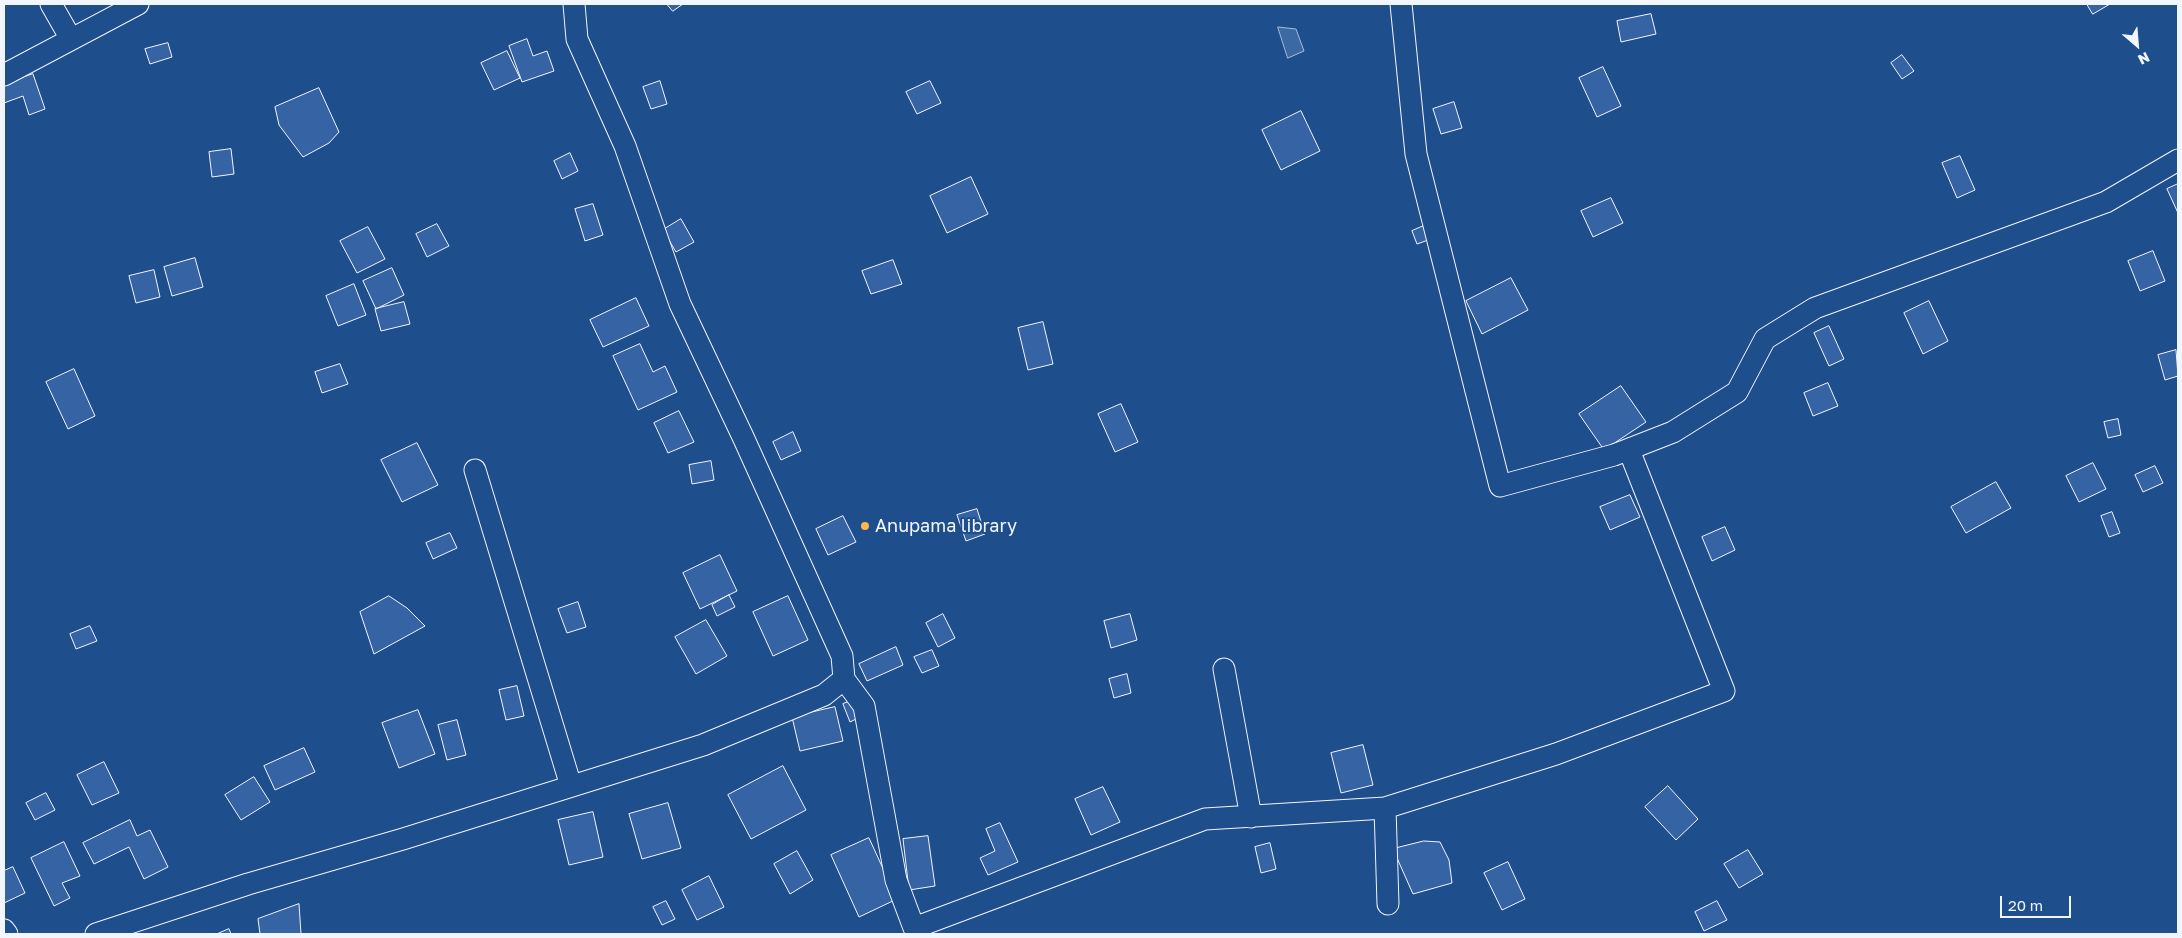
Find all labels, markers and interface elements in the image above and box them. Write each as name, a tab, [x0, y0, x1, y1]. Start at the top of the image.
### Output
north arrow	[2112, 20, 2162, 70]
text: N	[2135, 49, 2153, 69]
place label: Anupama library	[875, 515, 1017, 537]
marker: Anupama library	[859, 520, 871, 532]
scale bar	[2002, 886, 2073, 918]
text: 20 m	[2008, 896, 2043, 914]

